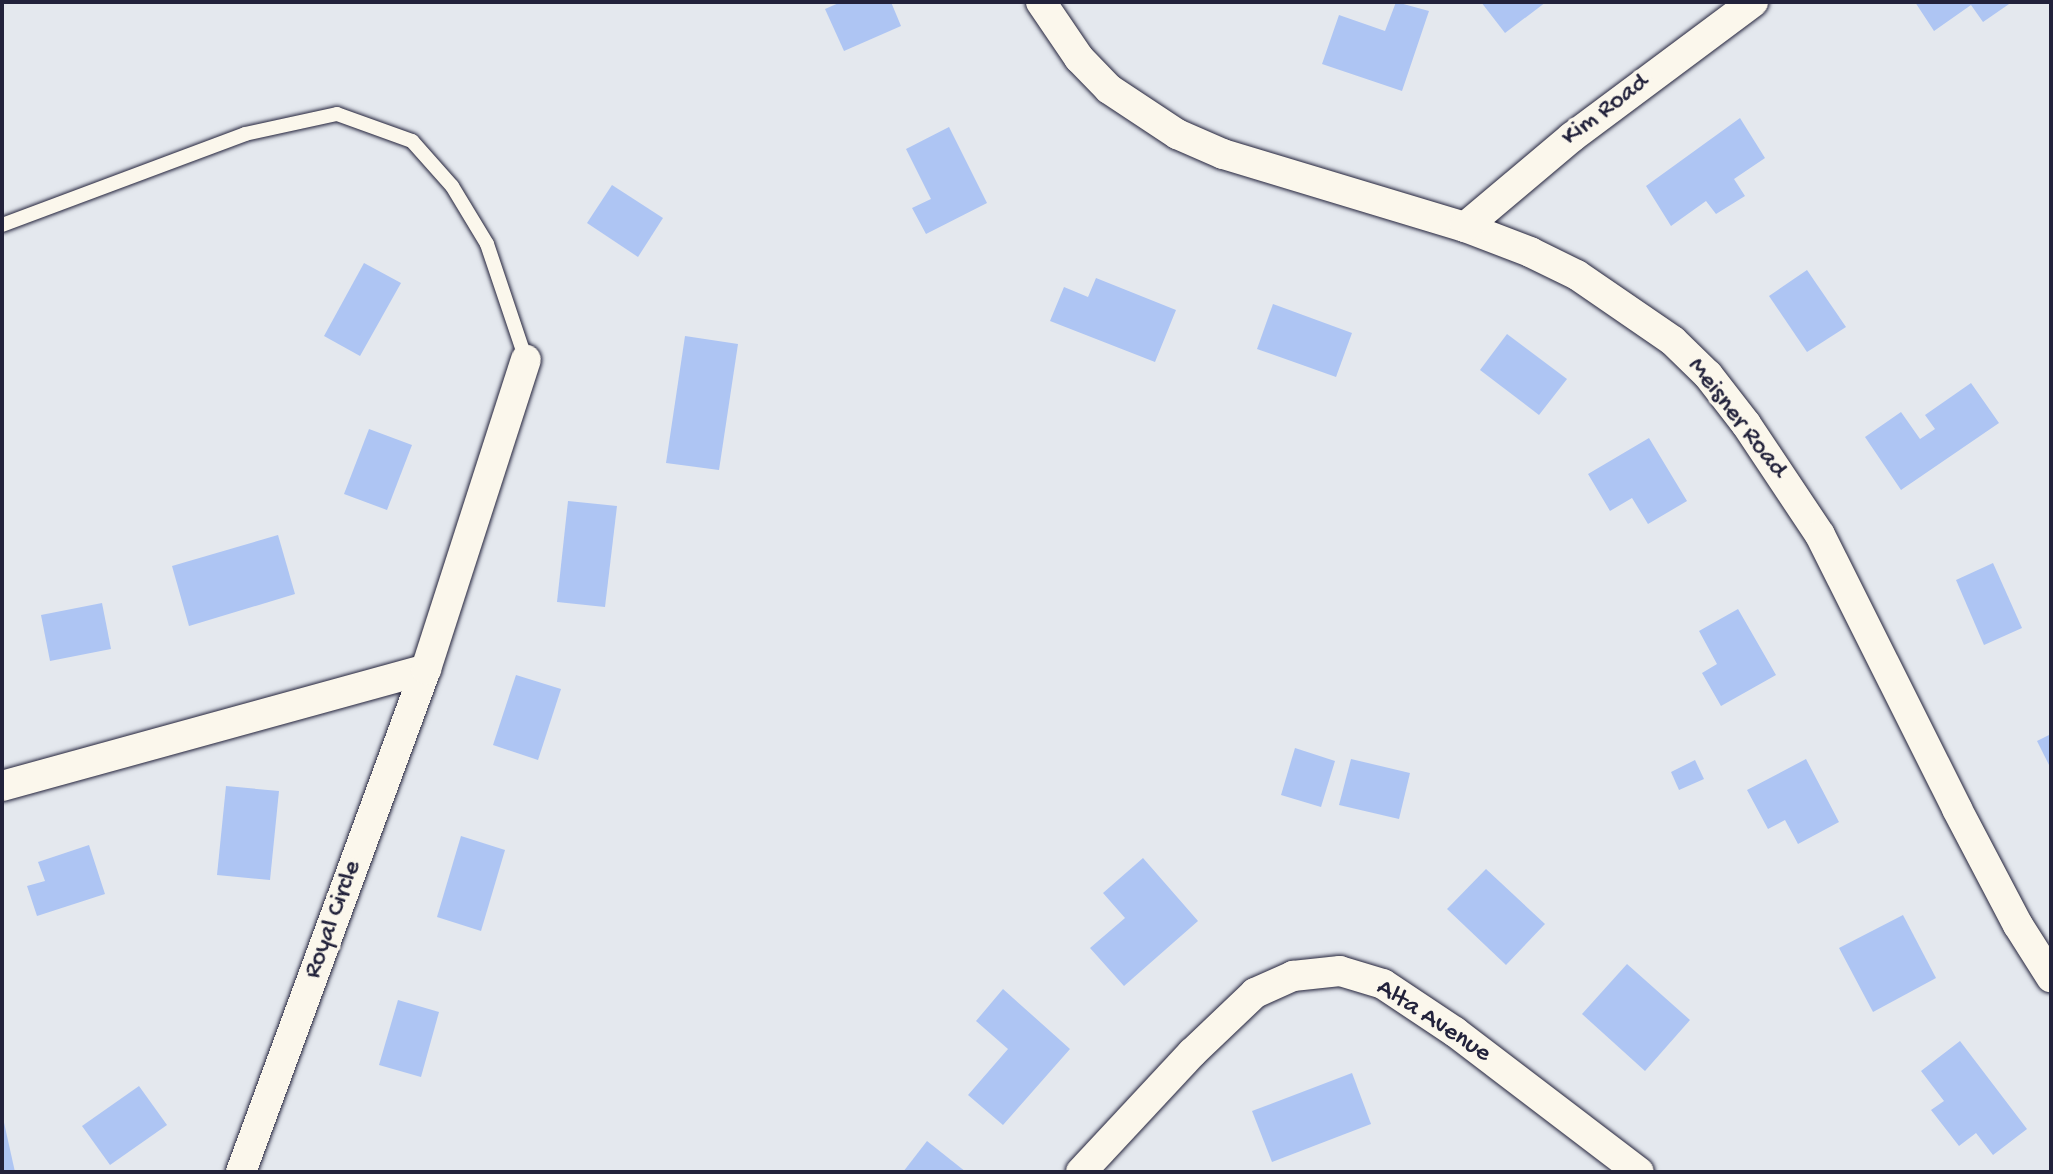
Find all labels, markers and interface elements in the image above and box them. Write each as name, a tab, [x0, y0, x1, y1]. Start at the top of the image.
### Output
street label: Kim Road	[1556, 68, 1656, 154]
street label: Meisner Road	[1679, 352, 1793, 486]
street label: Royal Circle	[298, 857, 370, 983]
street label: Alta Avenue	[1370, 973, 1496, 1071]

